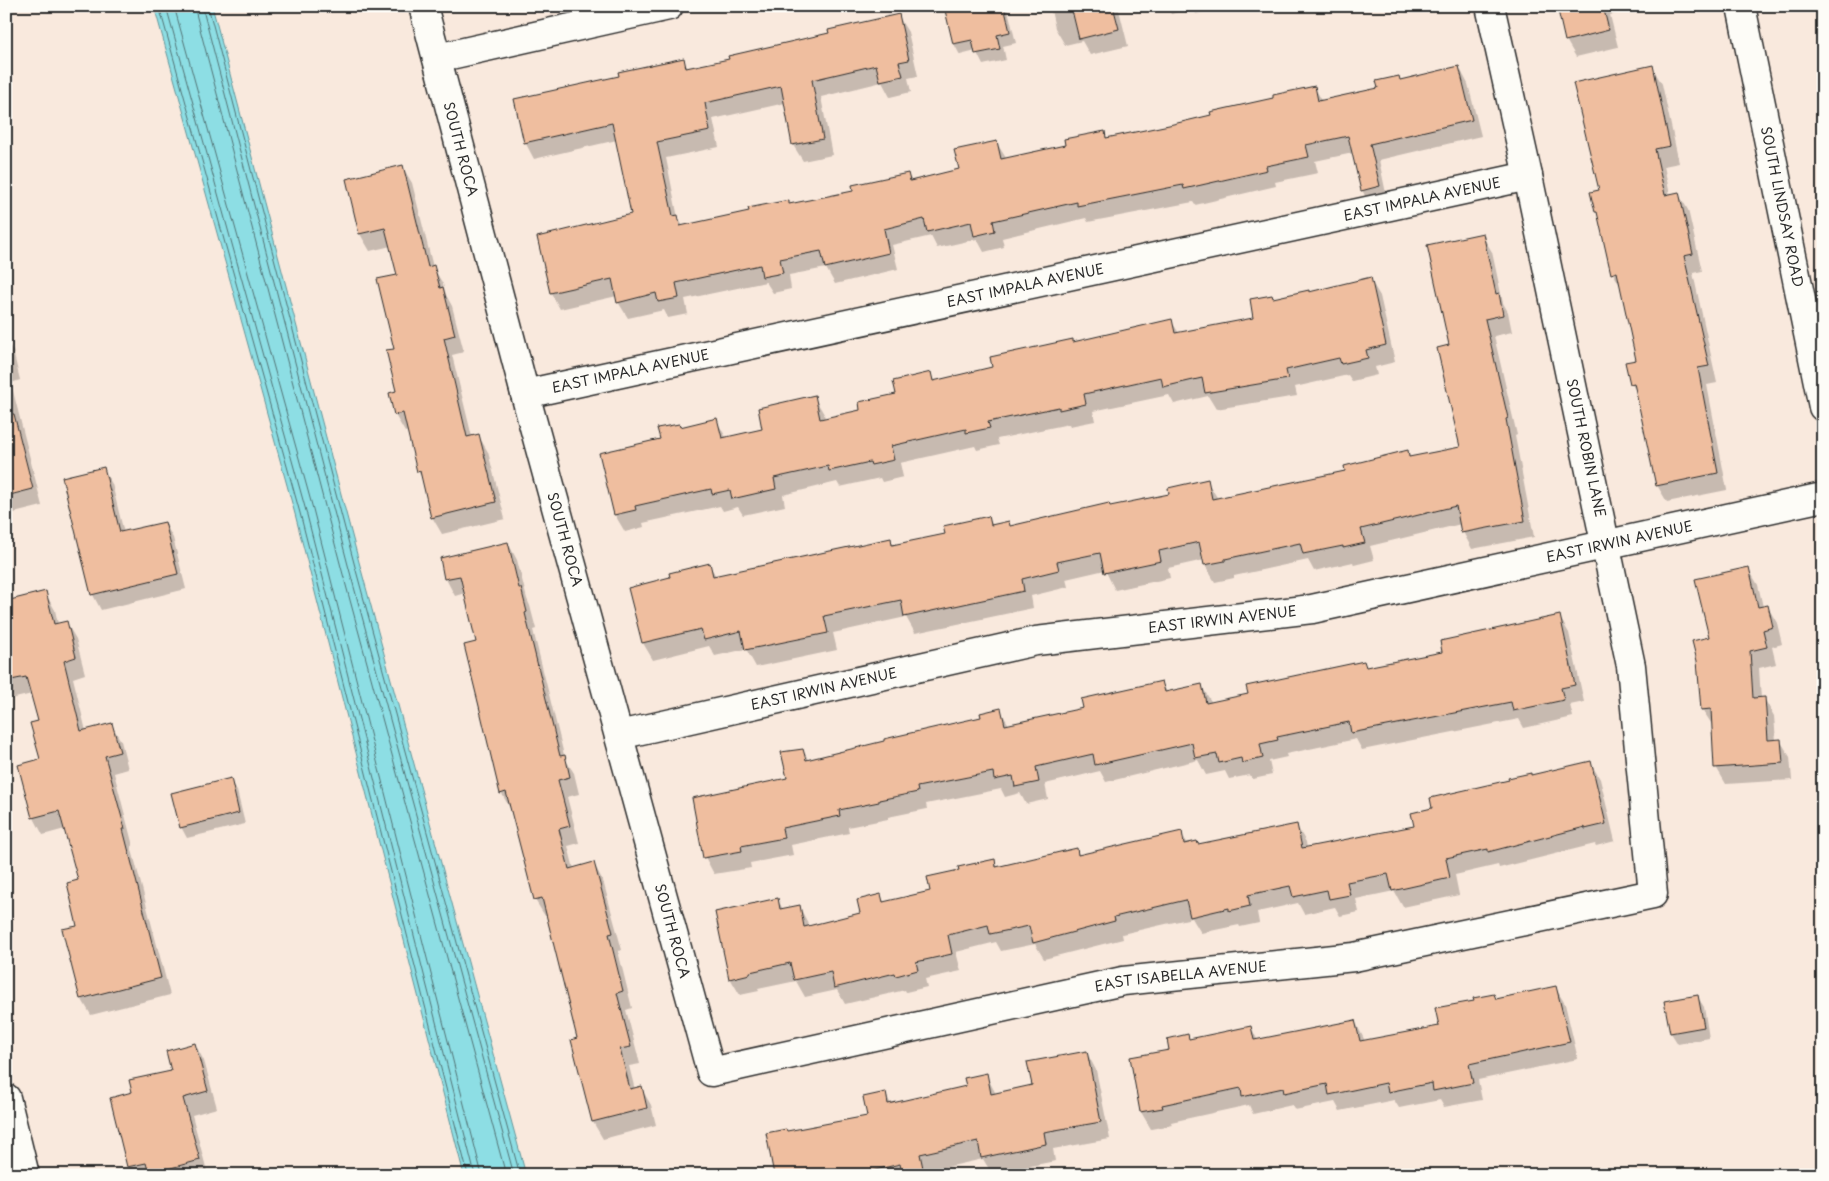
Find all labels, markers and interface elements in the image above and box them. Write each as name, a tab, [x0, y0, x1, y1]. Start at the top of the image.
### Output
street label: SOUTH ROCA	[439, 100, 484, 199]
street label: SOUTH LINDSAY ROAD	[1756, 125, 1809, 289]
street label: EAST IMPALA AVENUE	[1341, 171, 1502, 226]
street label: EAST IMPALA AVENUE	[945, 257, 1106, 312]
street label: EAST IMPALA AVENUE	[550, 343, 711, 398]
street label: SOUTH ROBIN LANE	[1562, 377, 1611, 519]
street label: SOUTH ROCA	[542, 490, 588, 589]
street label: EAST IRWIN AVENUE	[1544, 515, 1695, 567]
street label: EAST IRWIN AVENUE	[1147, 600, 1298, 638]
street label: EAST IRWIN AVENUE	[749, 662, 899, 715]
street label: SOUTH ROCA	[650, 881, 696, 981]
street label: EAST ISABELLA AVENUE	[1092, 955, 1268, 997]

